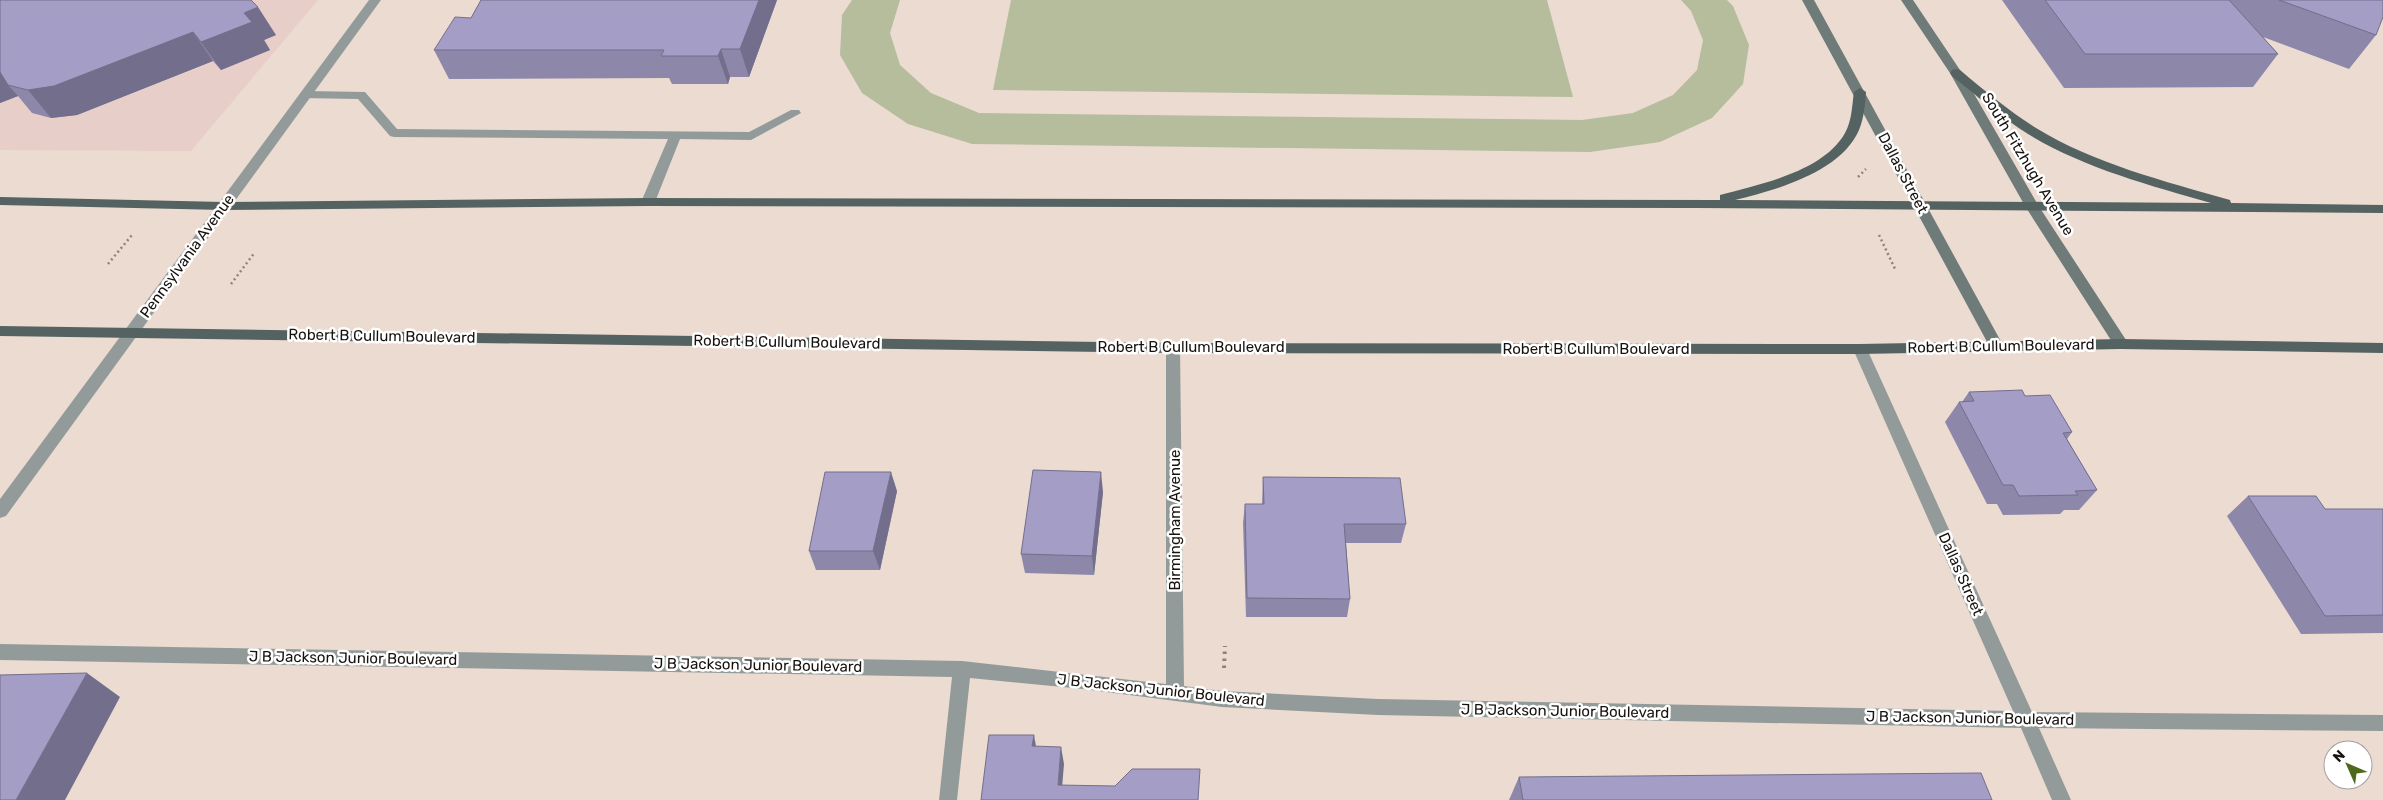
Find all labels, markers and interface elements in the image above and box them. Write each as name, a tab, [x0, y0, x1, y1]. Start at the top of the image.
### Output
street label: South Fitzhugh Avenue	[1978, 89, 2078, 239]
street label: Dallas Street	[1874, 130, 1932, 217]
street label: Pennsylvania Avenue	[136, 191, 238, 321]
street label: Robert B Cullum Boulevard	[288, 325, 476, 347]
street label: Robert B Cullum Boulevard	[693, 331, 881, 353]
street label: Robert B Cullum Boulevard	[1907, 335, 2095, 357]
street label: Robert B Cullum Boulevard	[1097, 338, 1285, 356]
street label: Robert B Cullum Boulevard	[1502, 340, 1690, 358]
street label: Birmingham Avenue	[1166, 450, 1184, 590]
street label: Dallas Street	[1935, 530, 1987, 618]
street label: J B Jackson Junior Boulevard	[249, 647, 457, 669]
street label: J B Jackson Junior Boulevard	[654, 654, 862, 676]
street label: J B Jackson Junior Boulevard	[1056, 670, 1266, 710]
street label: J B Jackson Junior Boulevard	[1461, 700, 1669, 722]
street label: J B Jackson Junior Boulevard	[1866, 707, 2074, 729]
north arrow	[2323, 740, 2373, 790]
text: N	[2330, 747, 2349, 766]

